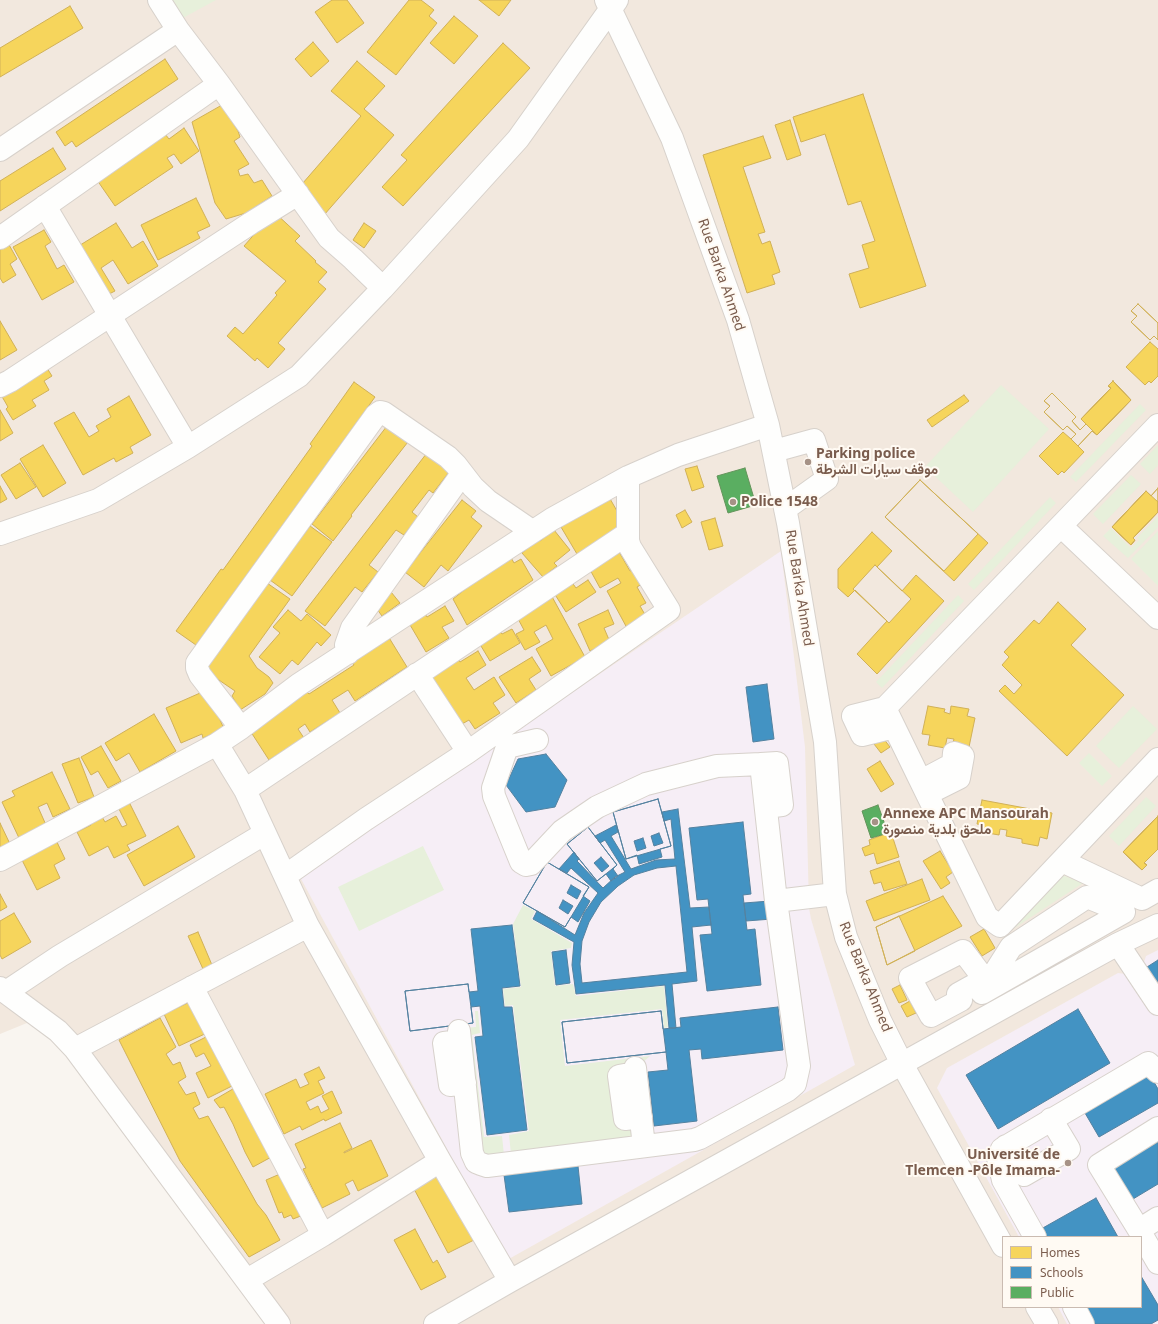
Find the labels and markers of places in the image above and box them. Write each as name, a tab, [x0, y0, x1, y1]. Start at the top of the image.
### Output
place label: Parking police موقف سيارات الشرطة	[816, 446, 938, 478]
marker: Parking police موقف سيارات الشرطة	[803, 457, 813, 467]
place label: Police 1548	[741, 494, 818, 510]
marker: Police 1548	[728, 497, 738, 507]
place label: Annexe APC Mansourah ملحق بلدية منصورة	[883, 806, 1049, 838]
marker: Annexe APC Mansourah ملحق بلدية منصورة	[870, 817, 880, 827]
place label: Université de Tlemcen -Pôle Imama-	[905, 1147, 1060, 1180]
marker: Université de Tlemcen -Pôle Imama-	[1063, 1158, 1073, 1168]

